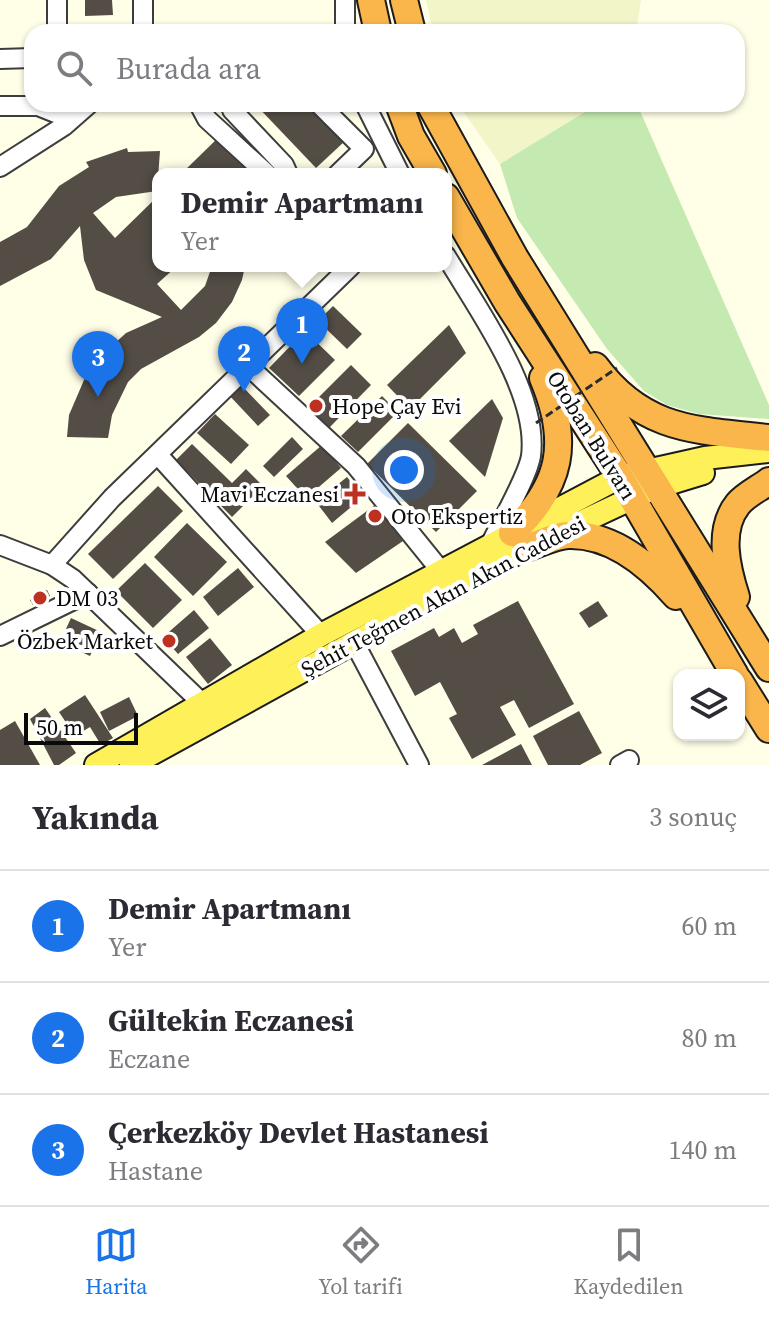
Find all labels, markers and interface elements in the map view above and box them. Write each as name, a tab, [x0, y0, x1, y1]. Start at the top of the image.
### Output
search box	[24, 24, 745, 112]
icon: search	[52, 46, 96, 90]
text: Burada ara	[116, 48, 261, 89]
popup	[152, 168, 452, 272]
text: Demir Apartmanı	[181, 182, 423, 223]
text: Yer	[181, 223, 219, 259]
pin: 1	[276, 298, 328, 364]
pin: 2	[218, 326, 270, 392]
pin: 3	[72, 331, 124, 397]
street label: Otoban Bulvarı	[540, 365, 644, 505]
place label: Hope Çay Evi	[332, 391, 462, 421]
marker: Hope Çay Evi	[307, 397, 325, 415]
your location	[384, 450, 424, 490]
place label: Mavi Eczanesi	[200, 479, 339, 509]
marker: Mavi Eczanesi	[346, 485, 364, 503]
place label: Oto Ekspertiz	[391, 501, 523, 531]
marker: Oto Ekspertiz	[366, 507, 384, 525]
street label: Şehit Teğmen Akın Akın Caddesi	[295, 508, 591, 684]
place label: DM 03	[56, 583, 118, 613]
marker: DM 03	[31, 589, 49, 607]
place label: Özbek Market	[17, 626, 154, 656]
marker: Özbek Market	[160, 632, 178, 650]
map controls	[673, 669, 745, 741]
button: layers	[673, 669, 745, 741]
scale bar	[24, 709, 138, 745]
text: 50 m	[36, 712, 83, 742]
text: Yakında	[32, 794, 159, 840]
text: 3 sonuç	[649, 799, 737, 835]
text: Demir Apartmanı	[108, 888, 351, 929]
text: 1	[51, 908, 65, 944]
text: 60 m	[682, 908, 737, 944]
text: Yer	[108, 929, 146, 965]
text: Gültekin Eczanesi	[108, 1000, 354, 1041]
text: 2	[51, 1020, 65, 1056]
text: 80 m	[682, 1020, 737, 1056]
text: Eczane	[108, 1041, 190, 1077]
text: Çerkezköy Devlet Hastanesi	[108, 1112, 489, 1153]
text: 3	[51, 1132, 65, 1168]
text: 140 m	[669, 1132, 737, 1168]
text: Hastane	[108, 1153, 203, 1189]
tab: Harita	[85, 1223, 148, 1301]
tab: Yol tarifi	[318, 1223, 403, 1301]
tab: Kaydedilen	[574, 1223, 684, 1301]

